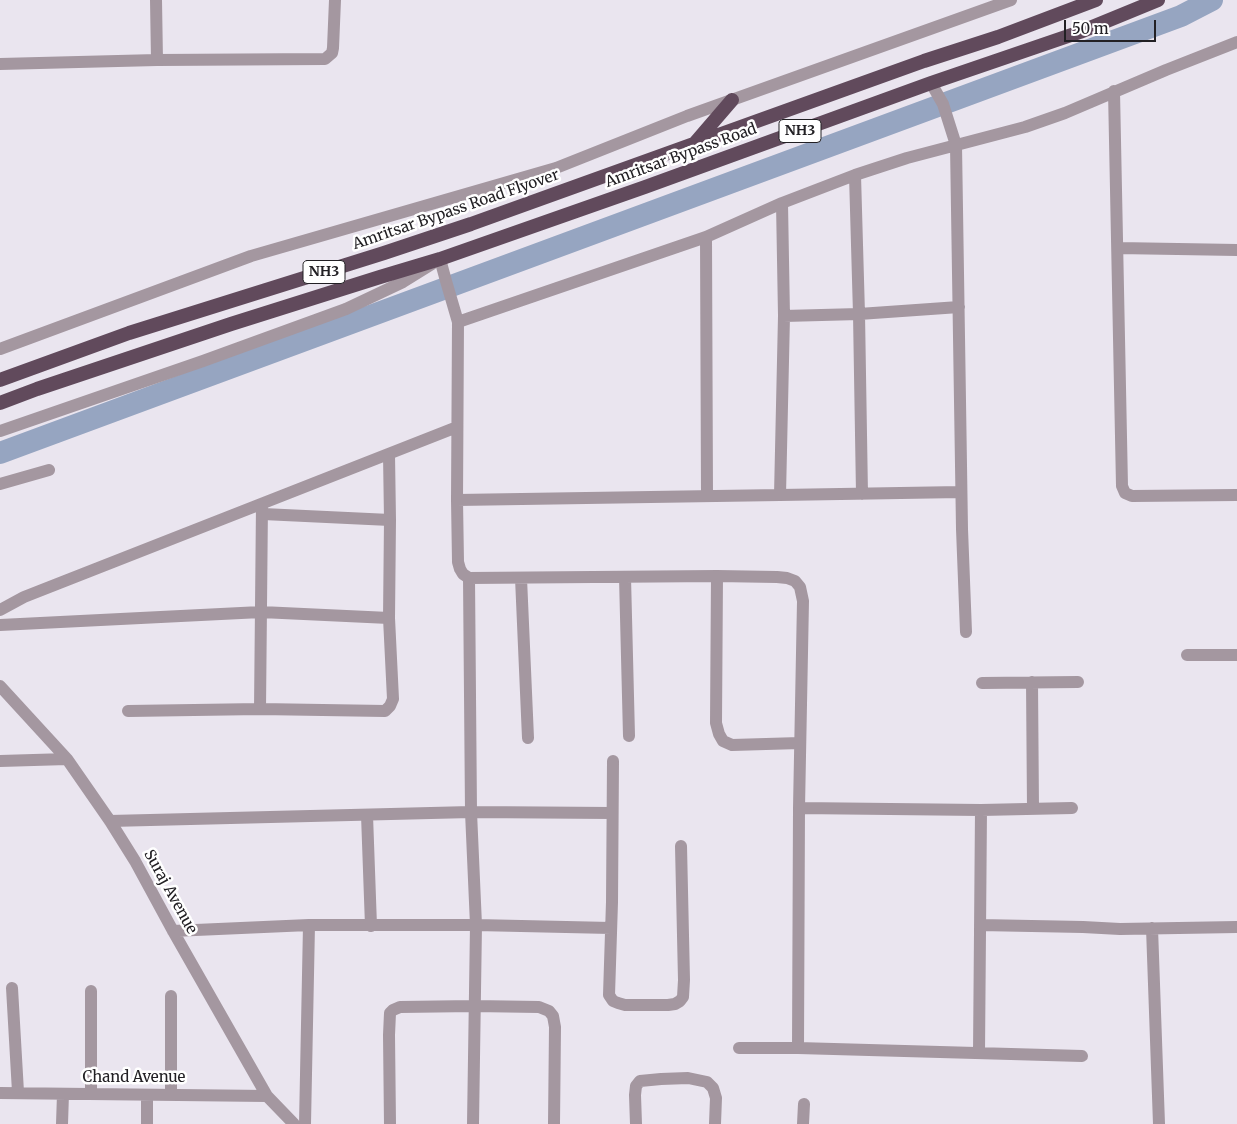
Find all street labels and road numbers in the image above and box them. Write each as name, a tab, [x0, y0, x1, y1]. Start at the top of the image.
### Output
street label: Amritsar Bypass Road	[603, 120, 759, 192]
road number: NH3	[779, 120, 821, 142]
street label: Amritsar Bypass Road Flyover	[350, 166, 562, 254]
road number: NH3	[303, 260, 345, 284]
street label: Suraj Avenue	[139, 847, 201, 937]
street label: Chand Avenue	[83, 1069, 185, 1087]

